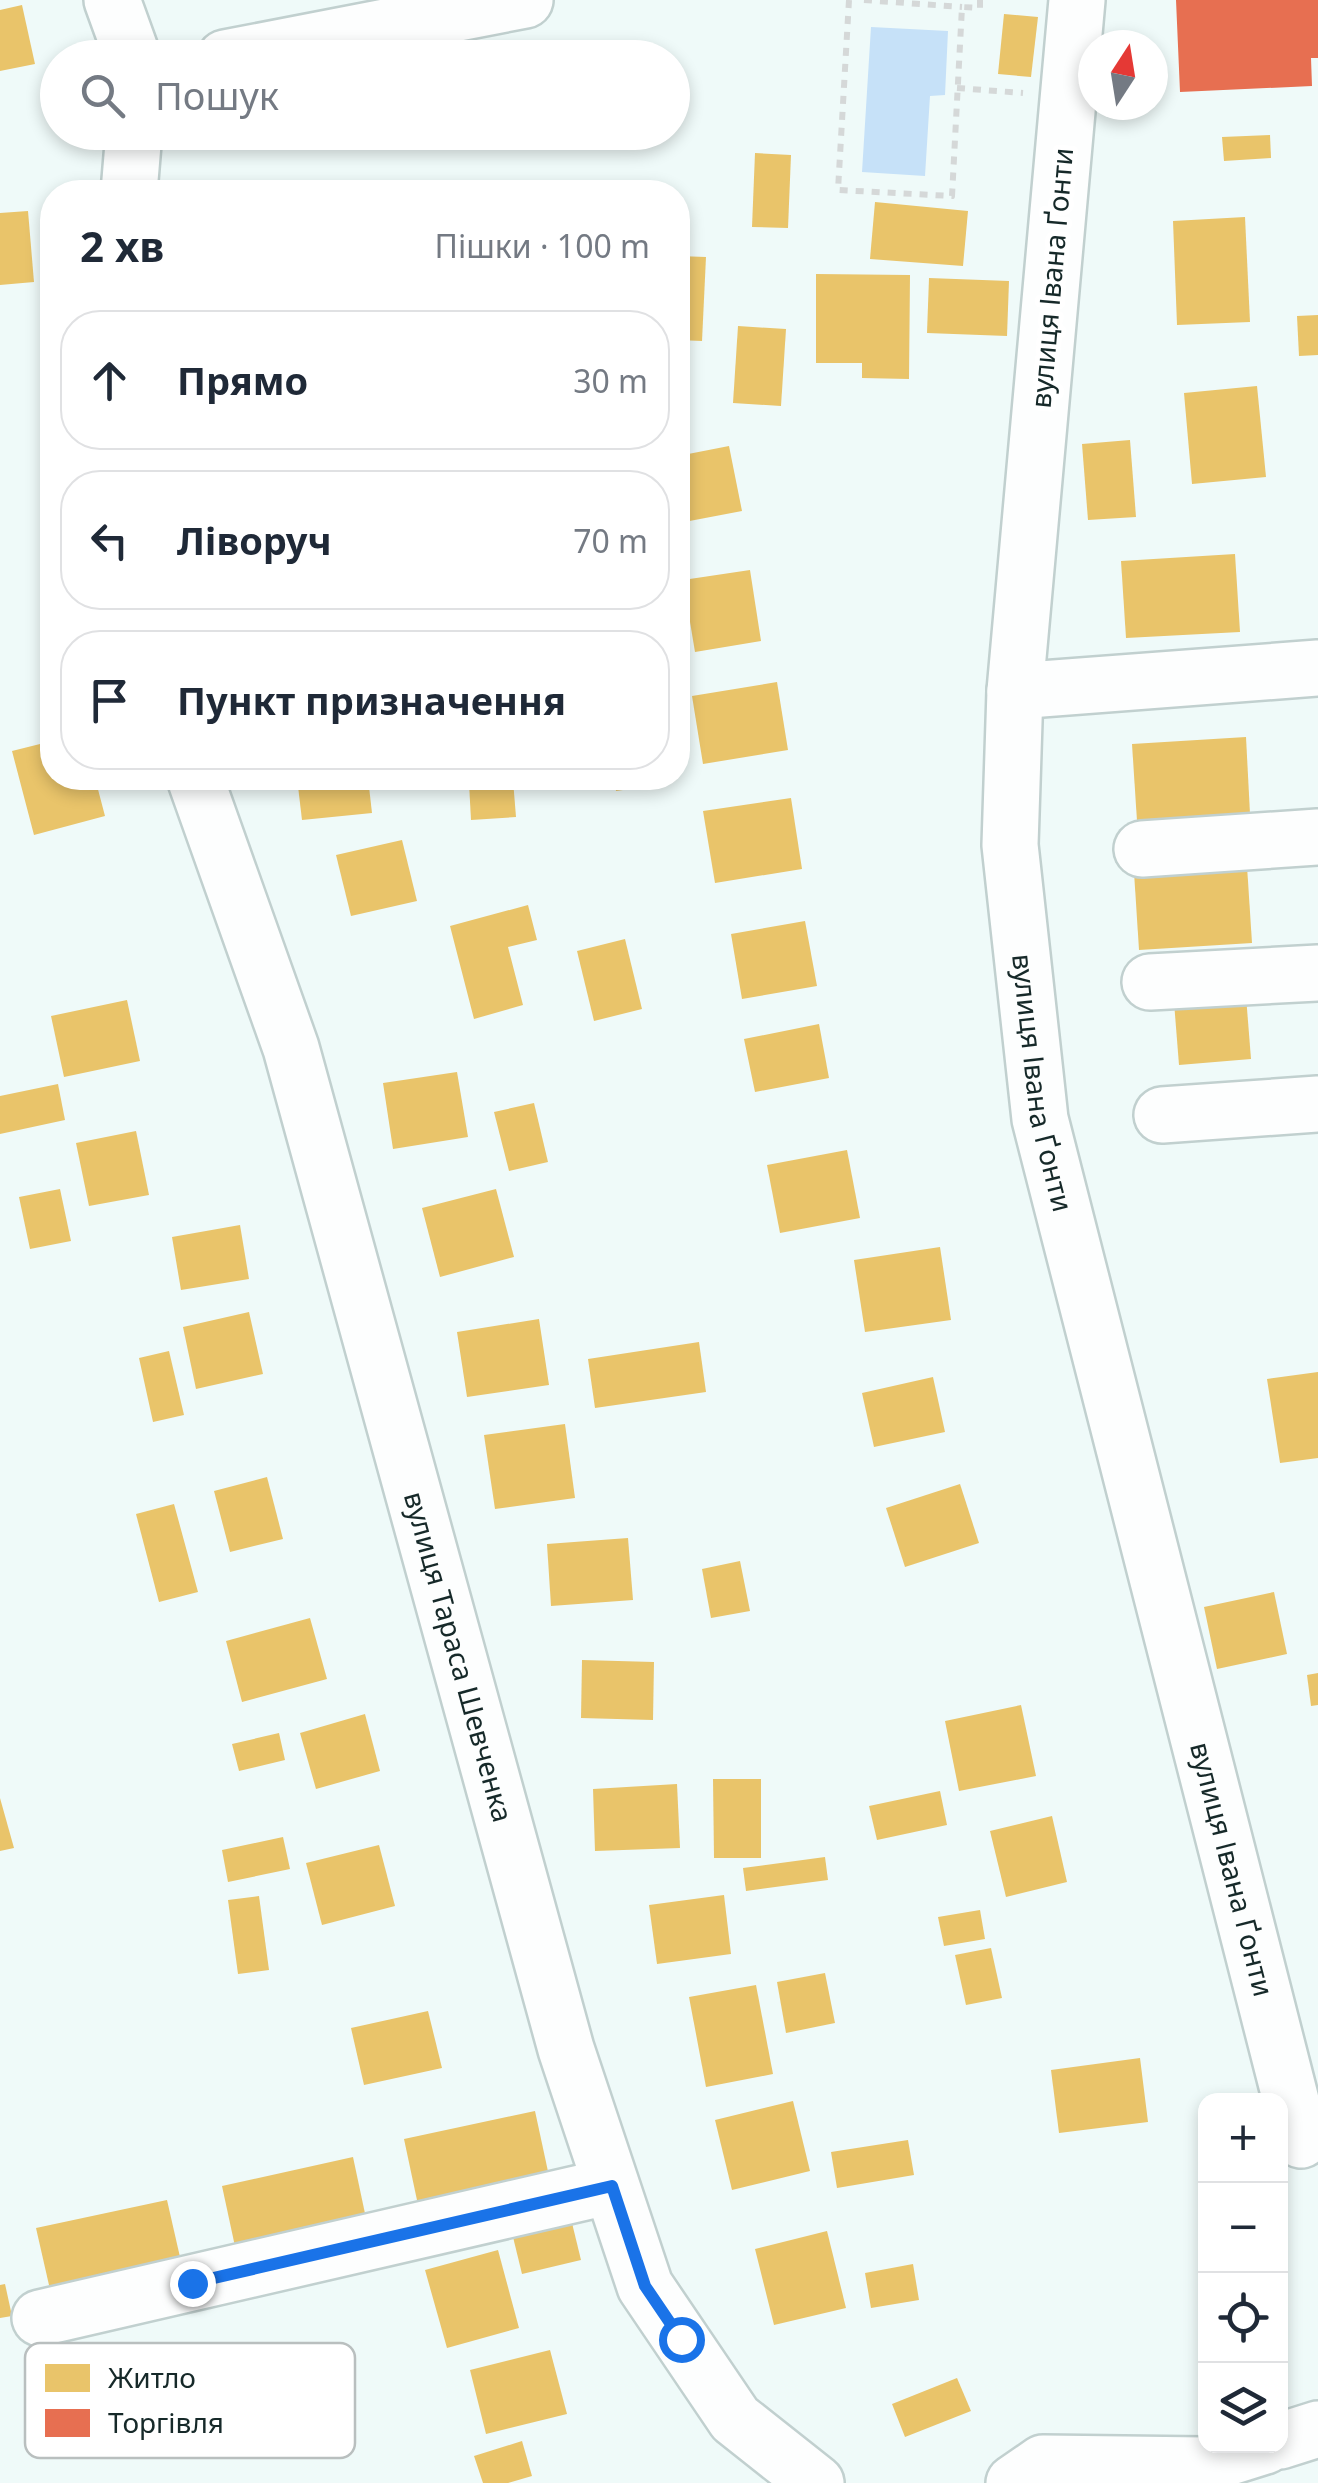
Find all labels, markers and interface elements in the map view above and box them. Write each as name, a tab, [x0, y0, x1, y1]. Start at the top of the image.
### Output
north arrow	[1078, 30, 1168, 120]
search box	[40, 40, 690, 150]
icon: search	[75, 68, 130, 123]
text: Пошук	[155, 69, 279, 121]
street label: вулиця Івана Ґонти	[1021, 146, 1081, 410]
text: 2 хв	[80, 217, 164, 274]
text: Пішки · 100 m	[434, 224, 650, 267]
icon: ahead	[82, 353, 137, 408]
text: Прямо	[177, 354, 308, 406]
text: 30 m	[573, 359, 648, 402]
icon: left	[82, 513, 137, 568]
text: Ліворуч	[177, 514, 332, 566]
text: 70 m	[573, 519, 648, 562]
icon: arrive	[82, 673, 137, 728]
text: Пункт призначення	[177, 674, 566, 726]
street label: вулиця Івана Ґонти	[1004, 952, 1083, 1216]
street label: вулиця Тараса Шевченка	[396, 1487, 523, 1826]
street label: вулиця Івана Ґонти	[1182, 1738, 1284, 2000]
map controls	[1198, 2093, 1288, 2453]
button: +	[1198, 2093, 1288, 2183]
button: −	[1198, 2183, 1288, 2273]
route end	[170, 2261, 216, 2307]
button: locate	[1198, 2273, 1288, 2363]
route start	[659, 2317, 705, 2363]
legend	[25, 2343, 355, 2458]
text: Житло	[108, 2358, 196, 2396]
button: layers	[1198, 2363, 1288, 2453]
text: Торгівля	[108, 2403, 224, 2441]

